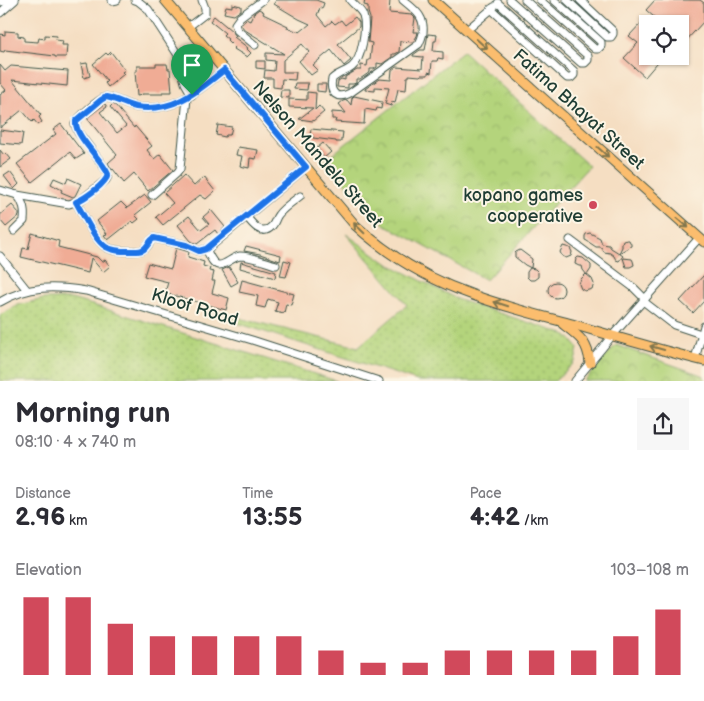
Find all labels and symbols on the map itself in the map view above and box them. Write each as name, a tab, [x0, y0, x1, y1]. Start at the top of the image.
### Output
one-way arrow	[476, 38, 489, 50]
pin	[171, 44, 213, 95]
street label: Fatima Bhayat Street	[509, 45, 649, 174]
street label: Nelson Mandela Street	[248, 77, 387, 232]
one-way arrow	[597, 146, 610, 158]
place label: kopano games cooperative	[463, 185, 583, 227]
marker: kopano games cooperative	[587, 199, 599, 211]
one-way arrow	[677, 218, 690, 229]
one-way arrow	[353, 222, 365, 234]
street label: Kloof Road	[149, 284, 241, 331]
one-way arrow	[493, 299, 509, 308]
one-way arrow	[649, 343, 665, 353]

